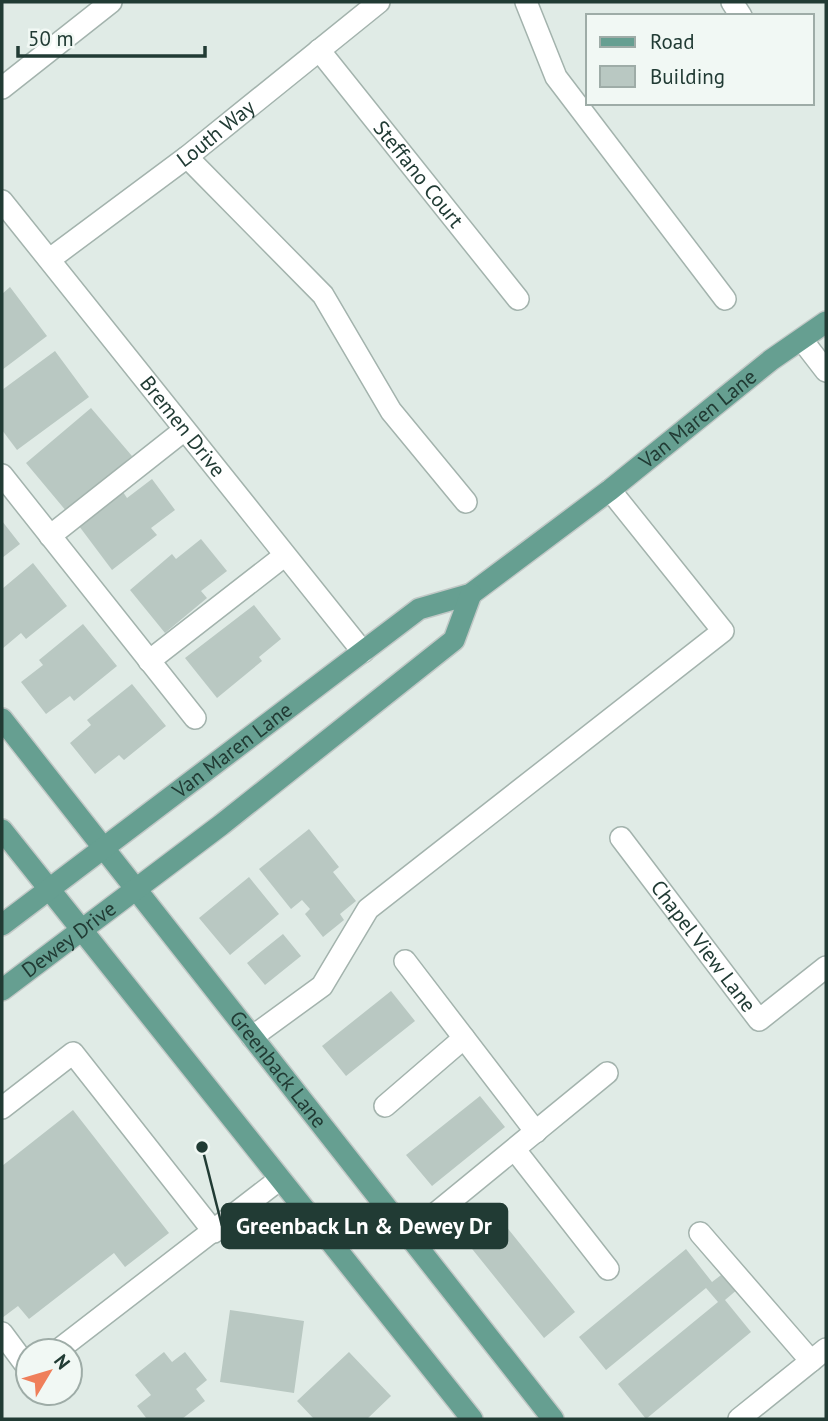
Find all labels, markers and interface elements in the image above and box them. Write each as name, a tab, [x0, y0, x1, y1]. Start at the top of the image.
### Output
scale bar	[18, 14, 205, 58]
legend	[586, 14, 814, 105]
text: 50 m	[28, 25, 74, 52]
text: Road	[650, 28, 694, 55]
text: Building	[650, 63, 725, 90]
street label: Louth Way	[171, 93, 260, 173]
street label: Steffano Court	[368, 115, 470, 233]
street label: Van Maren Lane	[633, 363, 762, 475]
street label: Bremen Drive	[134, 370, 232, 482]
street label: Van Maren Lane	[166, 696, 297, 805]
street label: Chapel View Lane	[645, 875, 762, 1017]
street label: Dewey Drive	[16, 895, 121, 983]
street label: Greenback Lane	[224, 1005, 333, 1133]
callout: Greenback Ln & Dewey Dr	[222, 1204, 507, 1248]
text: Greenback Ln & Dewey Dr	[236, 1211, 493, 1240]
north arrow	[14, 1337, 84, 1407]
text: N	[49, 1349, 76, 1374]

